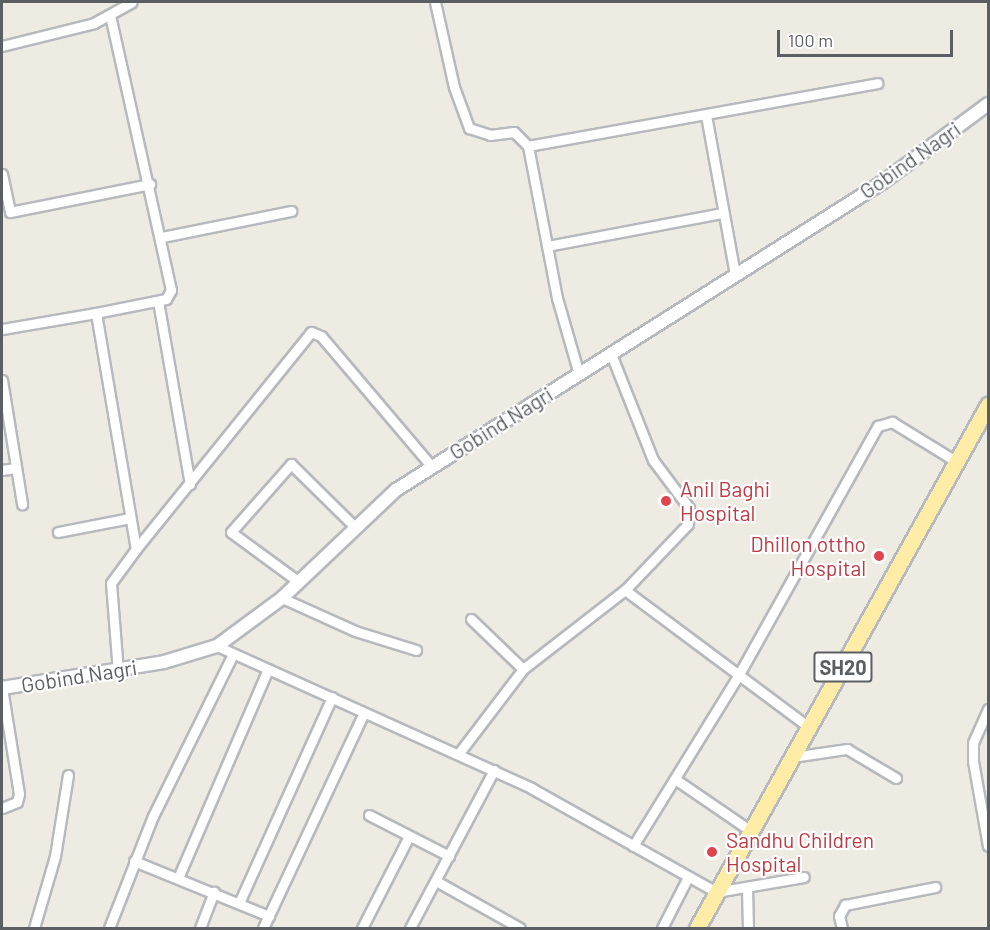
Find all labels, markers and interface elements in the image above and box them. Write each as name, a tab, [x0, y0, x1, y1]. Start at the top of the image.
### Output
scale bar	[780, 18, 956, 56]
text: 100 m	[788, 29, 833, 51]
street label: Gobind Nagri	[855, 116, 965, 204]
street label: Gobind Nagri	[445, 381, 557, 465]
place label: Anil Baghi Hospital	[680, 476, 770, 526]
marker: Anil Baghi Hospital	[657, 492, 675, 510]
place label: Dhillon ottho Hospital	[751, 531, 866, 581]
marker: Dhillon ottho Hospital	[870, 547, 888, 565]
road number: SH20	[813, 650, 873, 684]
street label: Gobind Nagri	[19, 654, 139, 698]
place label: Sandhu Children Hospital	[726, 827, 874, 877]
marker: Sandhu Children Hospital	[703, 843, 721, 861]

